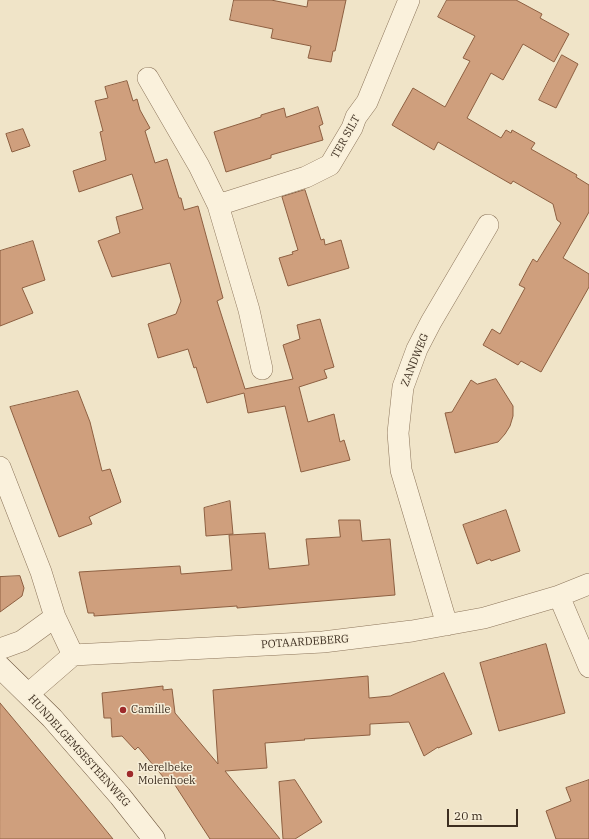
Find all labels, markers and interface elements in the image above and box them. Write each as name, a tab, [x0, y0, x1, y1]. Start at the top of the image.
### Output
street label: TER SILT	[329, 113, 363, 161]
street label: ZANDWEG	[398, 331, 432, 389]
street label: POTAARDEBERG	[260, 632, 350, 652]
street label: HUNDELGEMSESTEENWEG	[25, 692, 133, 810]
place label: Camille	[131, 703, 170, 717]
marker: Camille	[118, 705, 128, 715]
place label: Merelbeke Molenhoek	[138, 761, 196, 787]
marker: Merelbeke Molenhoek	[125, 769, 135, 779]
scale bar	[449, 801, 520, 827]
text: 20 m	[454, 808, 483, 823]

